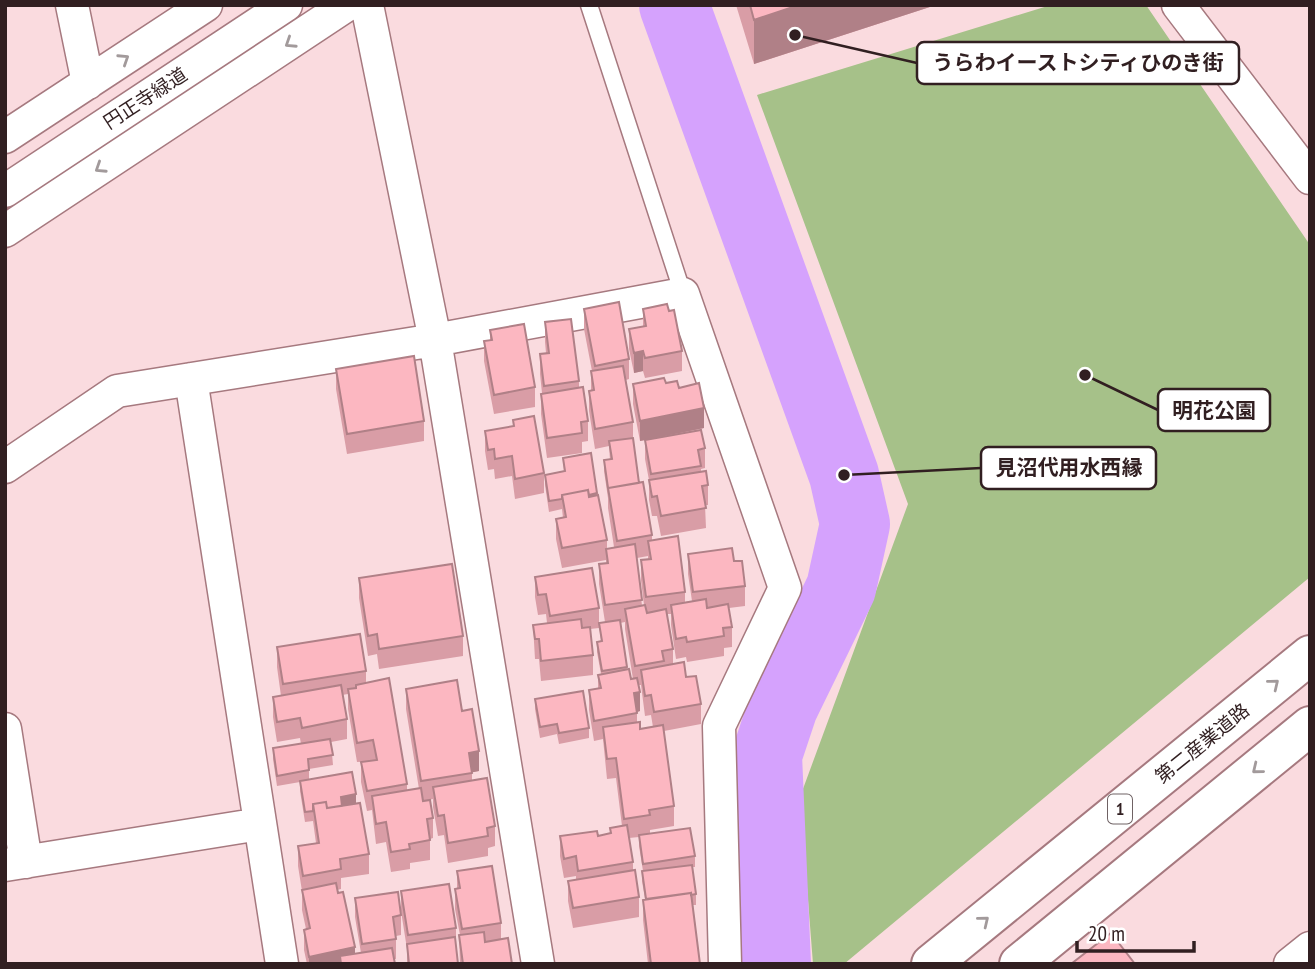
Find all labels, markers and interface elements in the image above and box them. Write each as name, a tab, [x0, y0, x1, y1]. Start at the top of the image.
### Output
one-way arrow	[285, 35, 298, 47]
callout: うらわイーストシティひのき街	[917, 42, 1239, 84]
text: うらわイーストシティひのき街	[932, 49, 1224, 76]
one-way arrow	[116, 55, 129, 68]
street label: 円正寺緑道	[99, 62, 191, 134]
one-way arrow	[95, 160, 108, 173]
callout: 明花公園	[1158, 389, 1270, 431]
text: 明花公園	[1172, 397, 1256, 424]
callout: 見沼代用水西縁	[981, 447, 1156, 489]
text: 見沼代用水西縁	[996, 454, 1143, 481]
one-way arrow	[1267, 679, 1279, 692]
street label: 第二産業道路	[1150, 698, 1254, 788]
one-way arrow	[1252, 761, 1265, 773]
road number: 1	[1108, 794, 1132, 824]
scale bar	[1077, 909, 1194, 953]
one-way arrow	[977, 916, 989, 929]
text: 20 m	[1088, 920, 1125, 947]

